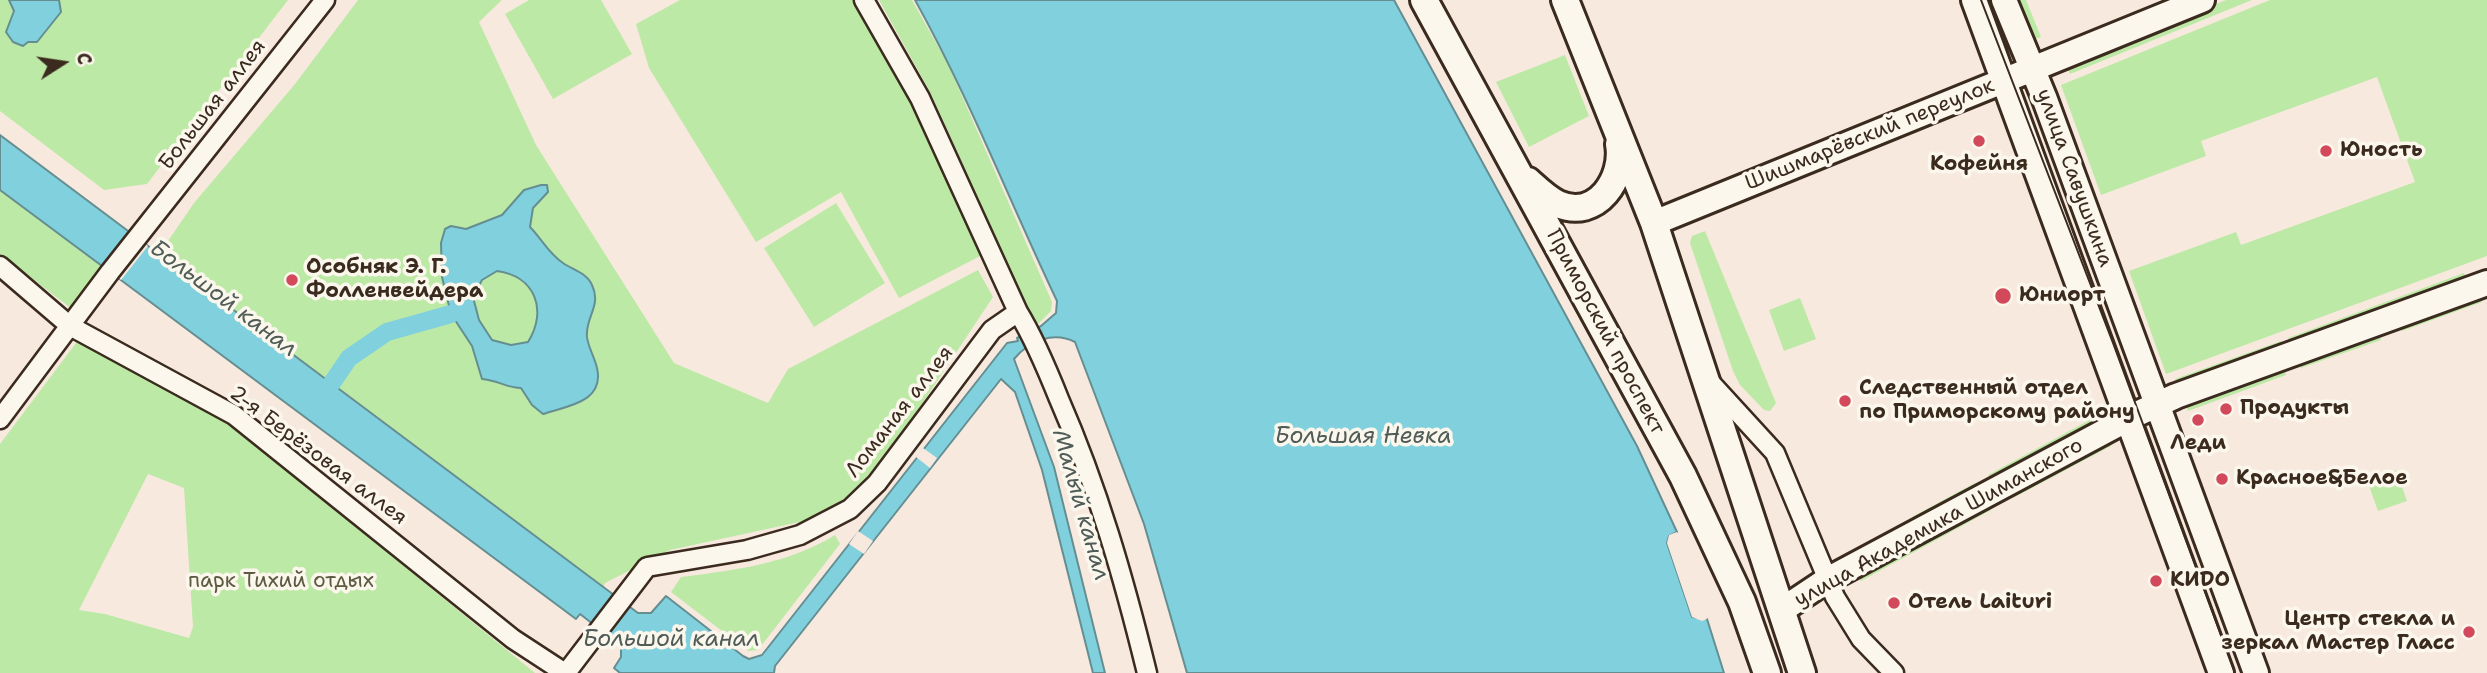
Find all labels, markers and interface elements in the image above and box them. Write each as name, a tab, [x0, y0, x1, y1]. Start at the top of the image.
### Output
north arrow	[28, 28, 98, 98]
street label: Большая аллея	[154, 35, 272, 175]
text: С	[71, 50, 97, 67]
street label: Шишмарёвский переулок	[1742, 73, 1998, 197]
street label: улица Савушкина	[2030, 85, 2118, 271]
marker: Кофейня	[1971, 133, 1987, 149]
place label: Юность	[2340, 138, 2423, 164]
marker: Юность	[2318, 143, 2334, 159]
place label: Кофейня	[1930, 152, 2028, 178]
street label: Приморский проспект	[1540, 225, 1670, 439]
water label: Большой канал	[144, 235, 302, 363]
place label: Особняк Э. Г. Фолленвейдера	[306, 255, 483, 305]
marker: Особняк Э. Г. Фолленвейдера	[284, 272, 300, 288]
place label: Юниорт	[2019, 283, 2105, 309]
marker: Юниорт	[1993, 286, 2013, 306]
street label: Ломаная аллея	[841, 341, 959, 483]
place label: Следственный отдел по Приморскому району	[1859, 376, 2135, 426]
street label: 2-я Берёзовая аллея	[224, 381, 412, 531]
marker: Следственный отдел по Приморскому району	[1837, 393, 1853, 409]
place label: Продукты	[2240, 396, 2349, 422]
marker: Продукты	[2218, 401, 2234, 417]
marker: Леди	[2190, 412, 2206, 428]
water label: Большая Невка	[1274, 423, 1452, 451]
water label: Малый канал	[1045, 426, 1115, 584]
place label: Леди	[2170, 431, 2226, 457]
street label: улица Академика Шиманского	[1790, 433, 2088, 613]
place label: Красное&Белое	[2236, 466, 2408, 492]
marker: Красное&Белое	[2214, 471, 2230, 487]
place label: КИDO	[2170, 568, 2230, 594]
park label: парк Тихий отдых	[188, 569, 374, 595]
marker: КИDO	[2148, 573, 2164, 589]
place label: Отель Laituri	[1908, 590, 2052, 616]
marker: Отель Laituri	[1886, 595, 1902, 611]
place label: Центр стекла и зеркал Мастер Гласс	[2222, 607, 2455, 657]
marker: Центр стекла и зеркал Мастер Гласс	[2461, 624, 2477, 640]
water label: Большой канал	[582, 626, 760, 654]

